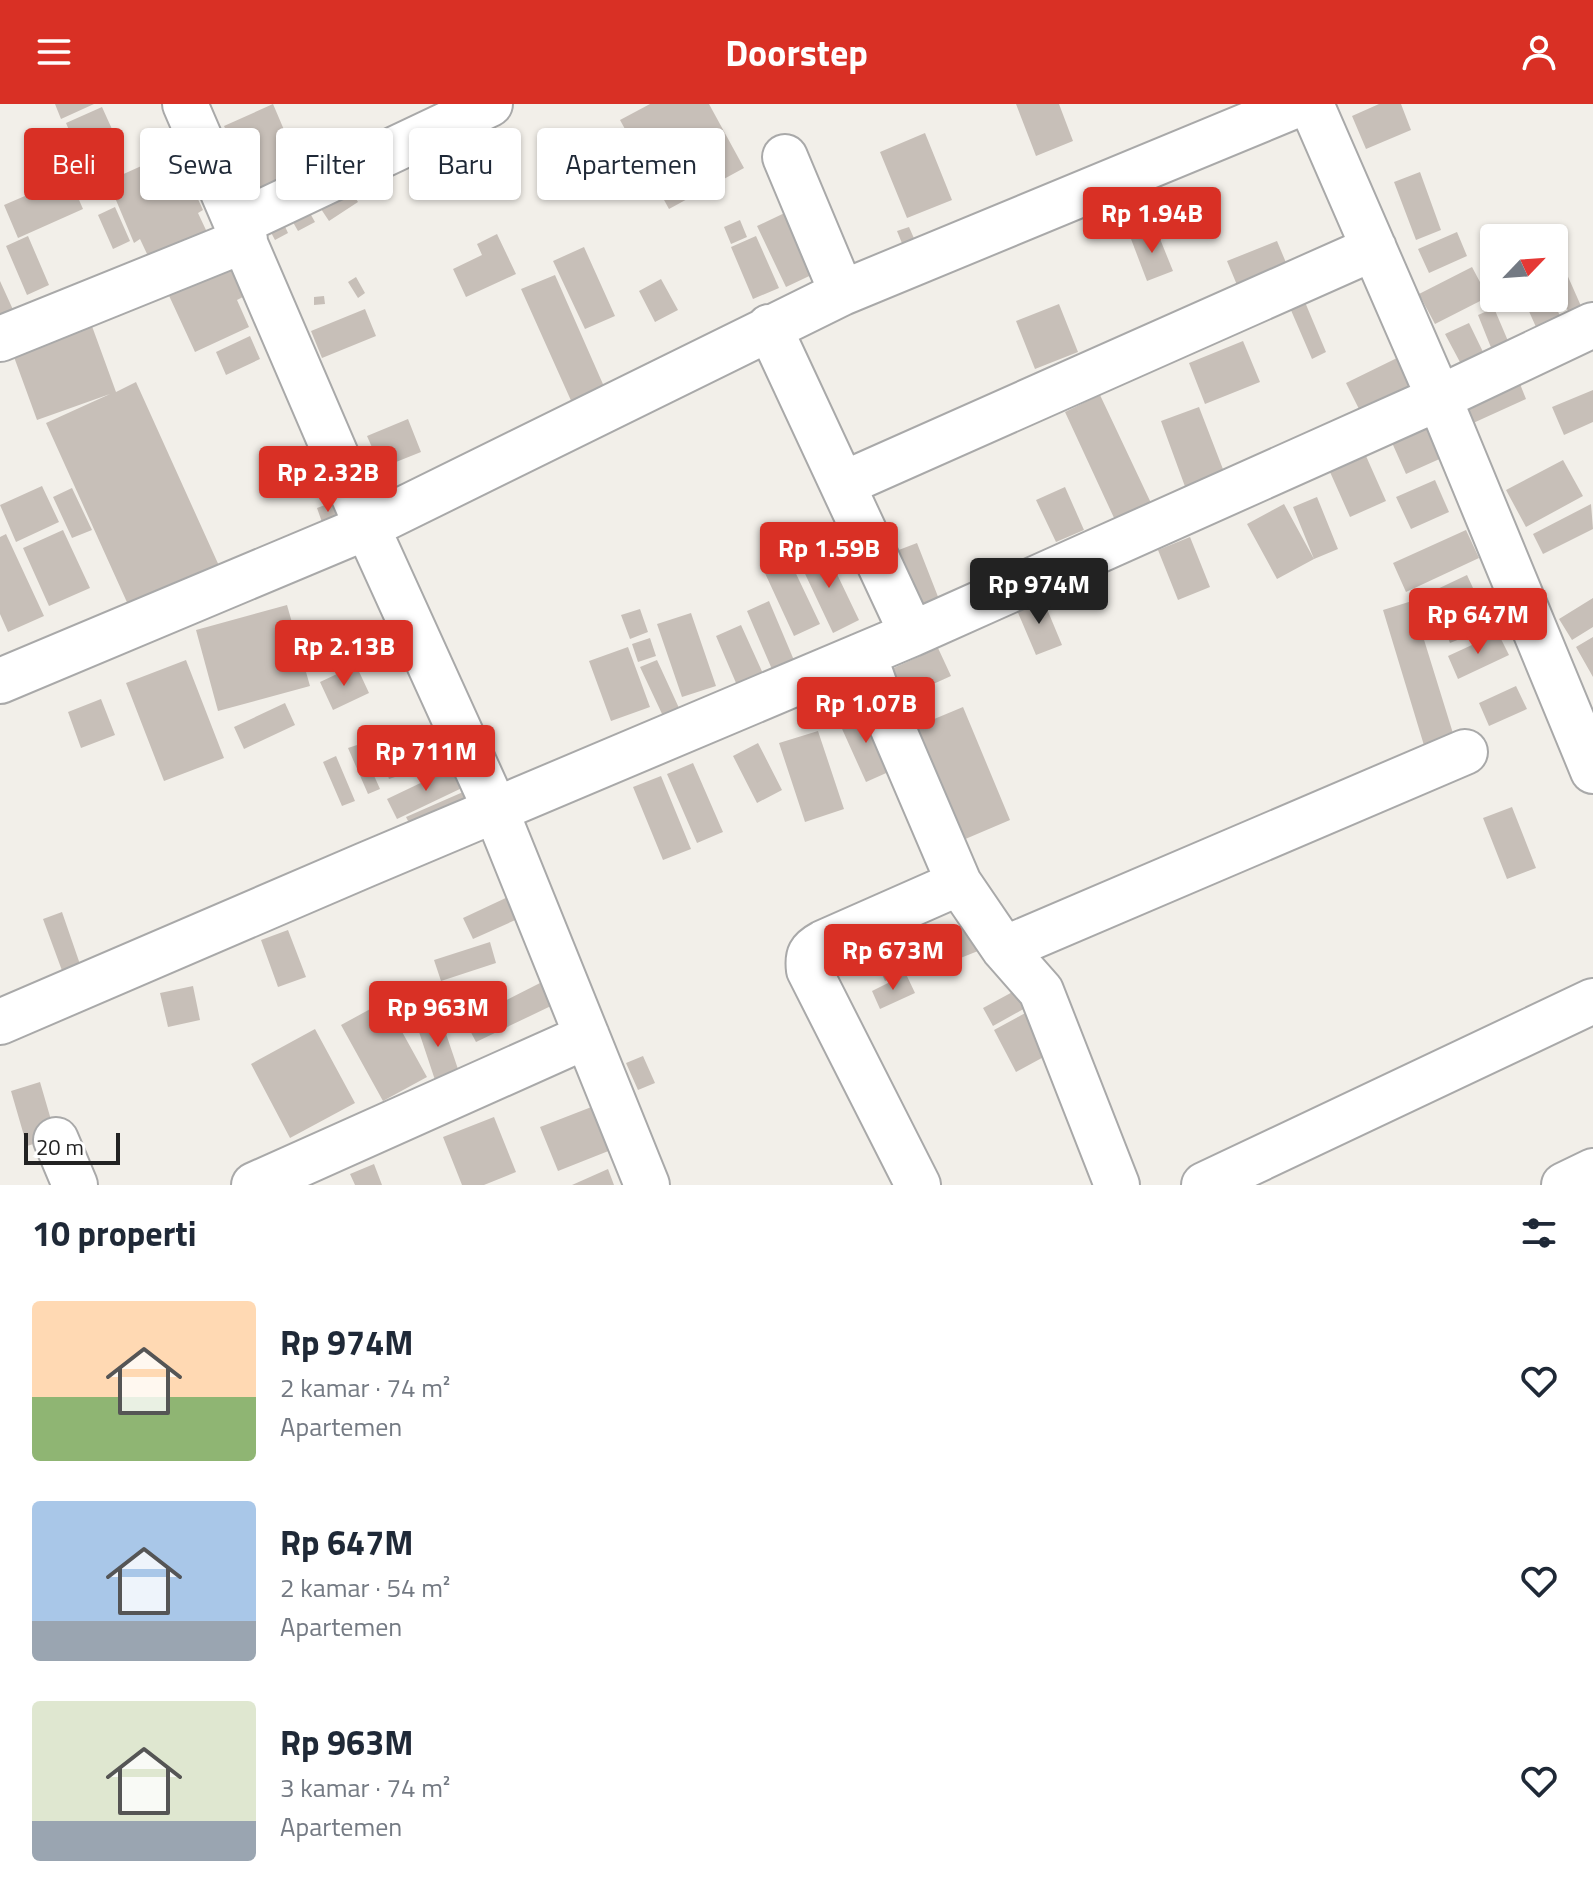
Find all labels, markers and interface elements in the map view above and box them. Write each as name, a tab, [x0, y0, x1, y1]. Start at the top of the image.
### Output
text: Doorstep	[725, 25, 868, 80]
icon: menu	[32, 30, 76, 74]
icon: person	[1517, 30, 1561, 74]
chip: Beli	[24, 128, 124, 200]
chip: Sewa	[140, 128, 260, 200]
chip: Filter	[276, 128, 393, 200]
chip: Baru	[409, 128, 521, 200]
chip: Apartemen	[537, 128, 725, 200]
pin: Rp 1.94B	[1069, 187, 1235, 255]
text: Rp 1.94B	[1101, 193, 1203, 232]
north arrow	[1480, 224, 1568, 312]
map controls	[1480, 224, 1568, 312]
pin: Rp 2.32B	[245, 446, 411, 514]
text: Rp 2.32B	[277, 452, 379, 491]
pin: Rp 1.59B	[746, 522, 912, 590]
text: Rp 1.59B	[778, 528, 880, 567]
pin: Rp 974M	[965, 558, 1113, 626]
text: Rp 974M	[988, 564, 1090, 603]
pin: Rp 647M	[1404, 588, 1552, 656]
text: Rp 647M	[1427, 594, 1529, 633]
pin: Rp 2.13B	[261, 620, 427, 688]
text: Rp 2.13B	[293, 626, 395, 665]
pin: Rp 1.07B	[783, 677, 949, 745]
text: Rp 1.07B	[815, 683, 917, 722]
pin: Rp 711M	[352, 725, 500, 793]
text: Rp 711M	[375, 731, 477, 770]
pin: Rp 673M	[819, 924, 967, 992]
text: Rp 673M	[842, 930, 944, 969]
pin: Rp 963M	[364, 981, 512, 1049]
text: Rp 963M	[387, 987, 489, 1026]
scale bar	[24, 1129, 120, 1165]
text: 20 m	[36, 1130, 84, 1164]
text: 10 properti	[32, 1207, 196, 1259]
icon: filters	[1517, 1211, 1561, 1255]
text: Rp 974M	[280, 1316, 413, 1368]
icon: home	[96, 1333, 192, 1429]
icon: heart	[1517, 1359, 1561, 1403]
text: 2 kamar · 74 m²	[280, 1368, 450, 1407]
text: Apartemen	[280, 1407, 402, 1446]
text: Rp 647M	[280, 1516, 413, 1568]
icon: home	[96, 1533, 192, 1629]
icon: heart	[1517, 1559, 1561, 1603]
text: 2 kamar · 54 m²	[280, 1568, 450, 1607]
text: Apartemen	[280, 1607, 402, 1646]
text: Rp 963M	[280, 1716, 413, 1768]
icon: home	[96, 1733, 192, 1829]
icon: heart	[1517, 1759, 1561, 1803]
text: 3 kamar · 74 m²	[280, 1768, 450, 1807]
text: Apartemen	[280, 1807, 402, 1846]

